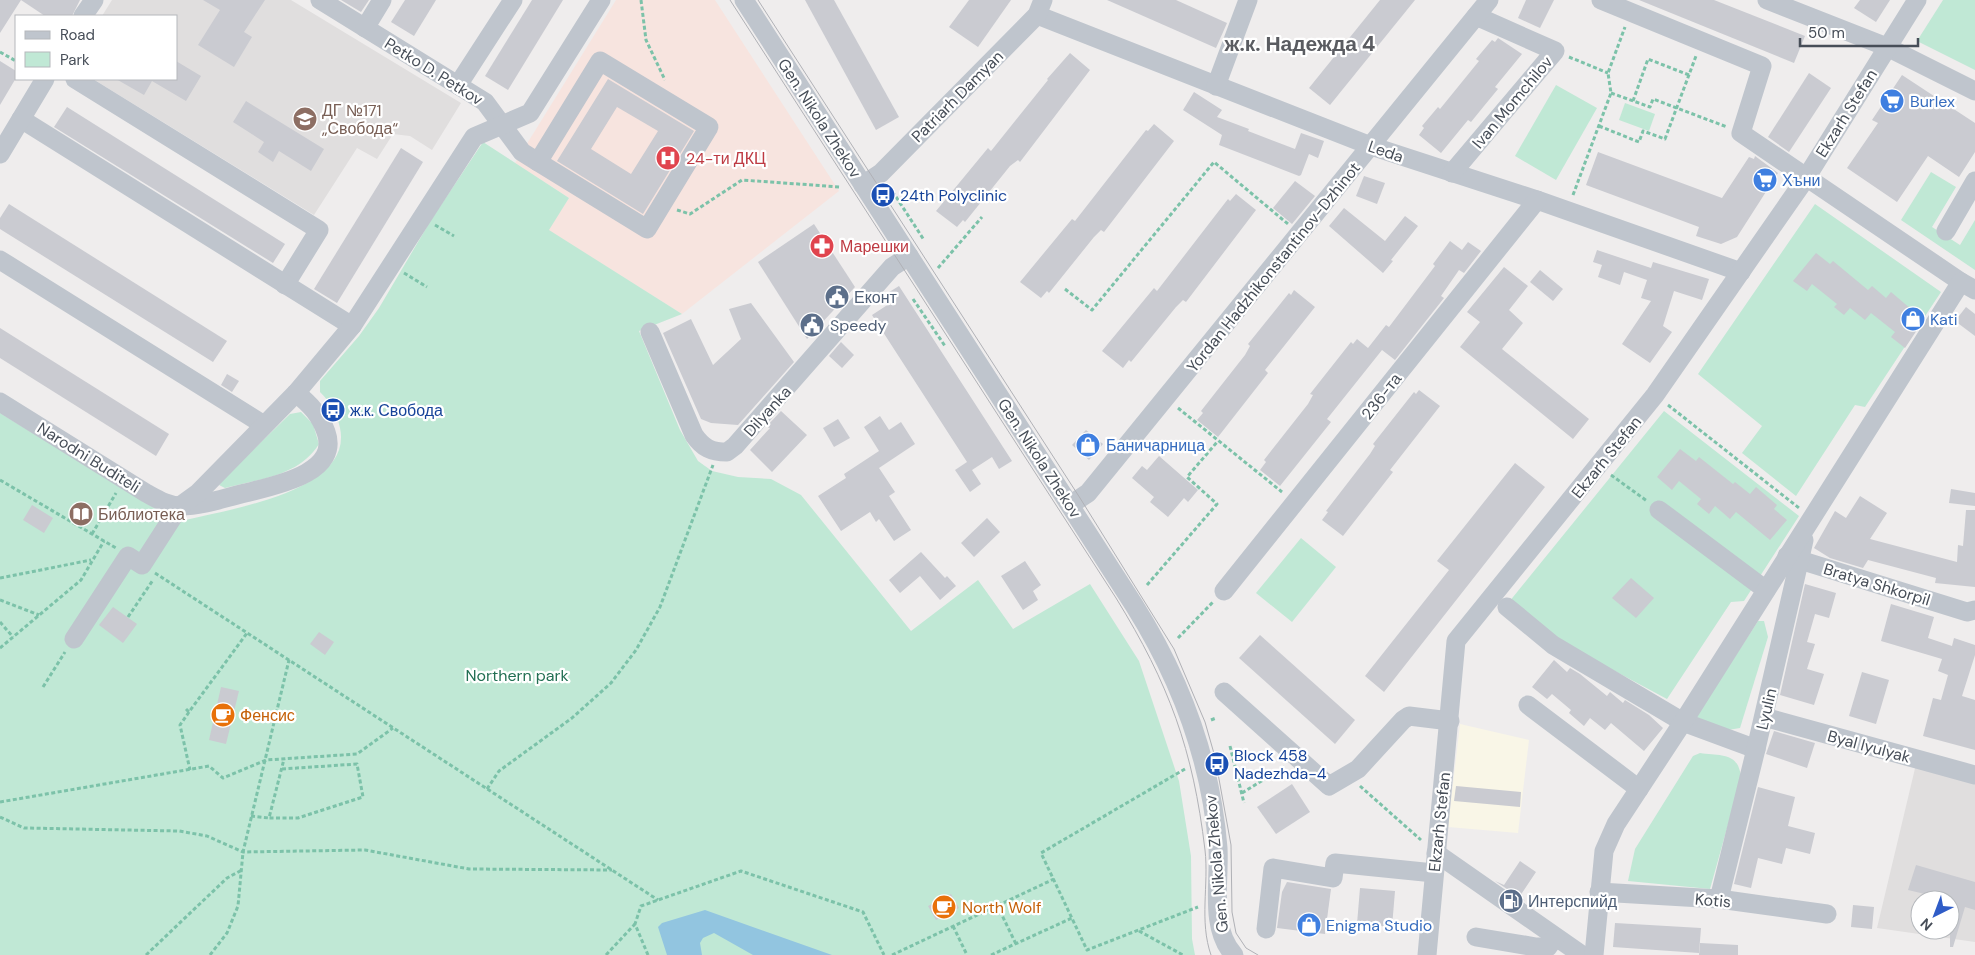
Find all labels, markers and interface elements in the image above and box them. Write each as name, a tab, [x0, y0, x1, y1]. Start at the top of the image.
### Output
legend	[15, 15, 178, 80]
scale bar	[1800, 15, 1918, 47]
text: 50 m	[1808, 23, 1845, 43]
text: Road	[60, 25, 95, 45]
district label: ж.к. Надежда 4	[1224, 30, 1375, 58]
street label: Petko D. Petkov	[381, 33, 487, 110]
street label: Patriarh Damyan	[907, 46, 1008, 147]
text: Park	[60, 50, 90, 70]
street label: Ivan Momchilov	[1468, 51, 1558, 153]
street label: Gen. Nikola Zhekov	[773, 55, 866, 182]
street label: Ekzarh Stefan	[1811, 65, 1882, 161]
supermarket icon: Burlex	[1879, 88, 1905, 114]
place label: Burlex	[1910, 91, 1955, 112]
place label: ДГ №171 „Свобода“	[322, 100, 398, 139]
school or university icon: ДГ №171 „Свобода“	[292, 106, 318, 132]
street label: Leda	[1365, 136, 1406, 167]
hospital icon: 24-ти ДКЦ	[655, 145, 681, 171]
place label: 24-ти ДКЦ	[686, 148, 766, 169]
street label: Yordan Hadzhikonstantinov-Dzhinot	[1182, 158, 1365, 377]
supermarket icon: Хъни	[1752, 167, 1778, 193]
place label: Хъни	[1782, 170, 1820, 191]
bus stop icon: 24th Polyclinic	[870, 182, 896, 208]
place label: 24th Polyclinic	[900, 185, 1007, 206]
pharmacy icon: Марешки	[809, 233, 835, 259]
place label: Марешки	[840, 236, 909, 257]
public building icon: Еконт	[824, 284, 850, 310]
place label: Еконт	[854, 287, 898, 308]
shop icon: Kati	[1900, 306, 1926, 332]
place label: Kati	[1930, 309, 1958, 330]
public building icon: Speedy	[799, 312, 825, 338]
place label: Speedy	[830, 315, 887, 336]
street label: 236-та	[1357, 369, 1406, 424]
street label: Dilyanka	[739, 381, 796, 441]
street label: Gen. Nikola Zhekov	[993, 395, 1086, 522]
bus stop icon: ж.к. Свобода	[320, 397, 346, 423]
place label: ж.к. Свобода	[350, 400, 443, 421]
street label: Ekzarh Stefan	[1567, 412, 1646, 503]
street label: Narodni Buditeli	[33, 417, 144, 497]
shop icon: Баничарница	[1075, 432, 1101, 458]
place label: Баничарница	[1106, 435, 1205, 456]
library icon: Библиотека	[68, 501, 94, 527]
place label: Библиотека	[98, 504, 185, 525]
street label: Bratya Shkorpil	[1821, 558, 1933, 611]
park label: Northern park	[465, 665, 569, 686]
street label: Lyulin	[1752, 686, 1781, 732]
cafe icon: Фенсис	[210, 702, 236, 728]
place label: Фенсис	[240, 705, 295, 726]
street label: Byal lyulyak	[1825, 725, 1913, 768]
place label: Block 458 Nadezhda-4	[1234, 745, 1327, 784]
bus stop icon: Block 458 Nadezhda-4	[1204, 751, 1230, 777]
street label: Ekzarh Stefan	[1424, 771, 1455, 873]
street label: Gen. Nikola Zhekov	[1200, 794, 1233, 934]
fuel station icon: Интерспийд	[1498, 888, 1524, 914]
street label: Kotis	[1694, 888, 1732, 913]
north arrow	[1910, 890, 1960, 940]
place label: Интерспийд	[1528, 891, 1618, 912]
cafe icon: North Wolf	[931, 894, 957, 920]
place label: North Wolf	[962, 897, 1041, 918]
shop icon: Enigma Studio	[1296, 912, 1322, 938]
place label: Enigma Studio	[1326, 915, 1432, 936]
text: N	[1916, 915, 1936, 935]

